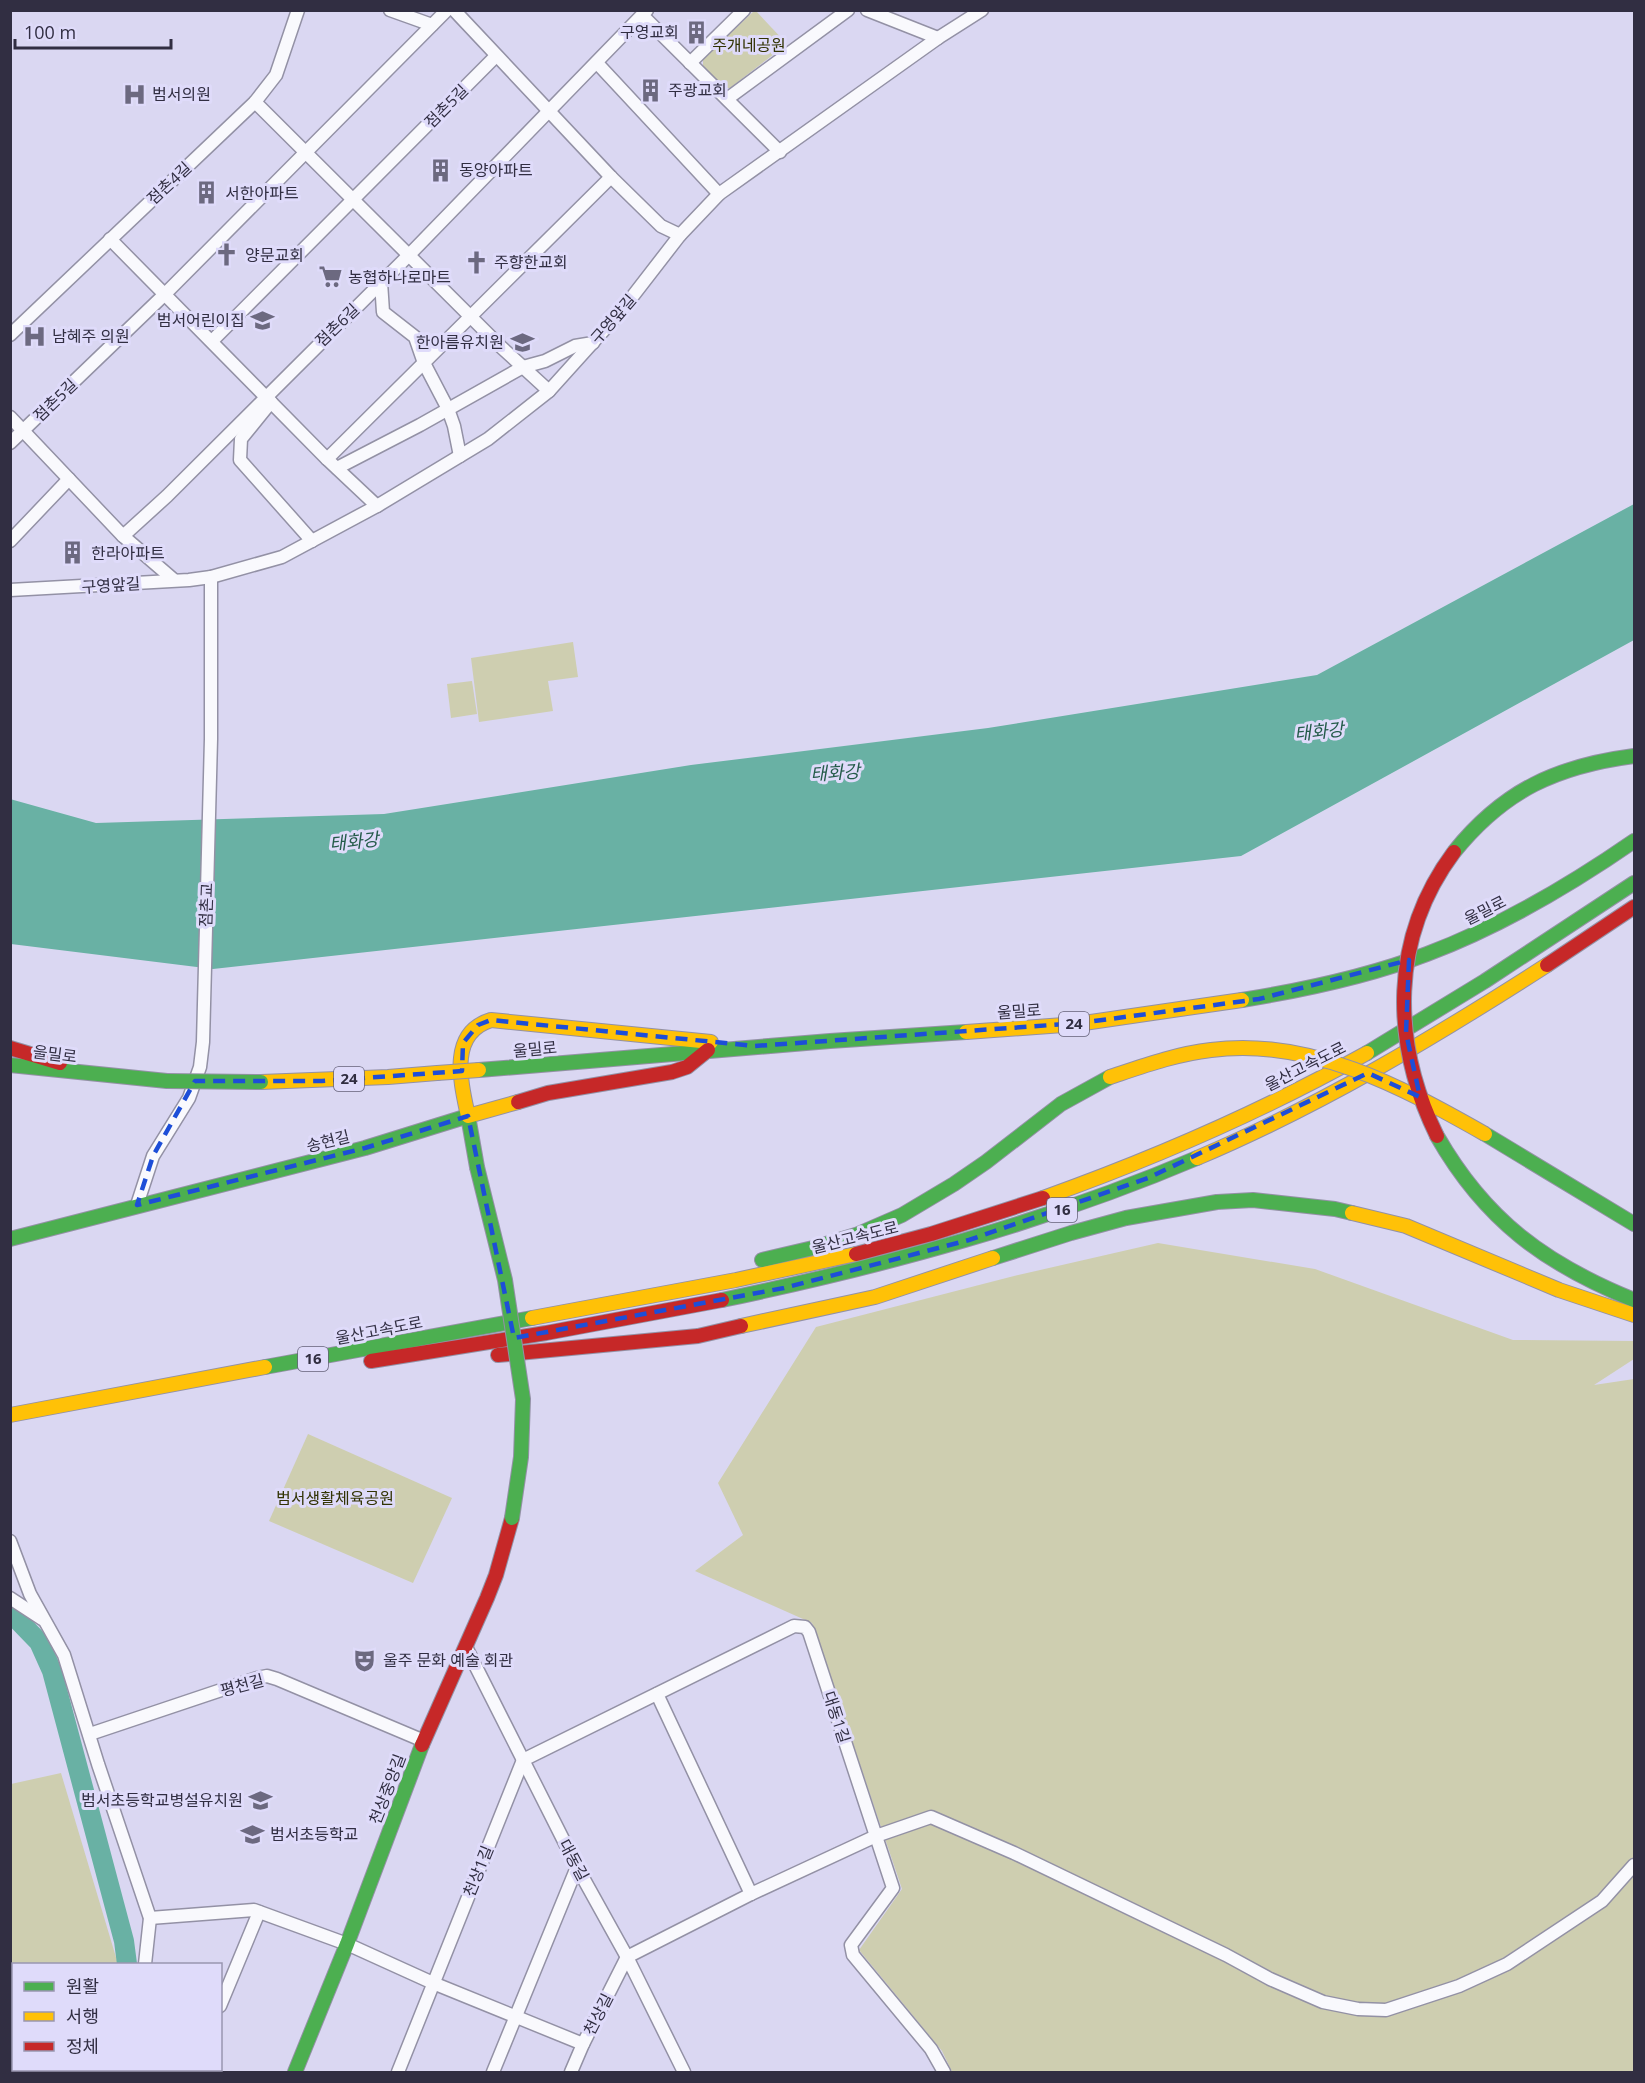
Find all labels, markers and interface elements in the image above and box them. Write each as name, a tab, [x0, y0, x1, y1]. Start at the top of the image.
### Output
scale bar	[15, 12, 171, 50]
building icon: 구영교회	[684, 19, 710, 45]
text: 100 m	[24, 20, 76, 44]
place label: 구영교회	[620, 21, 679, 43]
park label: 주개네공원	[712, 34, 786, 56]
building icon: 주광교회	[637, 77, 663, 103]
street label: 점촌5길	[419, 79, 473, 133]
place label: 주광교회	[668, 79, 727, 101]
hospital icon: 범서의원	[121, 81, 147, 107]
place label: 범서의원	[152, 83, 211, 105]
street label: 점촌4길	[142, 157, 196, 209]
building icon: 동양아파트	[428, 157, 454, 183]
place label: 동양아파트	[459, 159, 533, 181]
building icon: 서한아파트	[194, 180, 220, 206]
place label: 서한아파트	[225, 182, 299, 204]
church icon: 양문교회	[214, 242, 240, 268]
place label: 양문교회	[245, 244, 304, 266]
church icon: 주향한교회	[463, 249, 489, 275]
place label: 주향한교회	[494, 251, 568, 273]
supermarket icon: 농협하나로마트	[317, 264, 343, 290]
place label: 농협하나로마트	[348, 266, 451, 288]
street label: 구영앞길	[585, 290, 641, 348]
street label: 점촌6길	[310, 299, 364, 351]
school or university icon: 범서어린이집	[250, 307, 276, 333]
place label: 범서어린이집	[157, 309, 245, 331]
hospital icon: 남혜주 의원	[21, 323, 47, 349]
place label: 남혜주 의원	[52, 325, 130, 347]
school or university icon: 한아름유치원	[509, 329, 535, 355]
place label: 한아름유치원	[416, 331, 504, 353]
street label: 점촌5길	[28, 374, 82, 426]
building icon: 한라아파트	[60, 540, 86, 566]
place label: 한라아파트	[91, 542, 165, 564]
street label: 구영앞길	[81, 572, 141, 598]
water label: 태화강	[1293, 716, 1347, 746]
water label: 태화강	[809, 758, 863, 786]
water label: 태화강	[328, 826, 382, 856]
street label: 점촌교	[194, 883, 218, 927]
street label: 울밀로	[1460, 890, 1510, 930]
street label: 울밀로	[996, 998, 1042, 1024]
road number: 24	[1059, 1012, 1089, 1036]
street label: 울밀로	[512, 1036, 558, 1062]
street label: 울산고속도로	[1261, 1036, 1350, 1096]
street label: 울밀로	[32, 1040, 79, 1068]
road number: 24	[334, 1067, 364, 1091]
street label: 송현길	[304, 1125, 352, 1157]
road number: 16	[1047, 1198, 1077, 1222]
street label: 울산고속도로	[809, 1216, 901, 1258]
street label: 울산고속도로	[334, 1311, 425, 1349]
road number: 16	[298, 1347, 328, 1371]
park label: 범서생활체육공원	[276, 1487, 394, 1509]
theatre icon: 울주 문화 예술 회관	[352, 1647, 378, 1673]
place label: 울주 문화 예술 회관	[383, 1649, 514, 1671]
street label: 평천길	[218, 1669, 266, 1701]
street label: 대동1길	[818, 1688, 856, 1746]
street label: 천상중앙길	[364, 1751, 410, 1827]
school or university icon: 범서초등학교병설유치원	[248, 1787, 274, 1813]
place label: 범서초등학교병설유치원	[81, 1789, 243, 1811]
school or university icon: 범서초등학교	[239, 1821, 265, 1847]
place label: 범서초등학교	[270, 1823, 358, 1845]
street label: 대동길	[554, 1835, 594, 1885]
street label: 천상1길	[458, 1842, 498, 1900]
legend	[12, 1963, 222, 2071]
text: 원활	[66, 1974, 99, 1998]
street label: 천상길	[578, 1989, 618, 2039]
text: 서행	[66, 2004, 99, 2028]
text: 정체	[66, 2034, 99, 2058]

